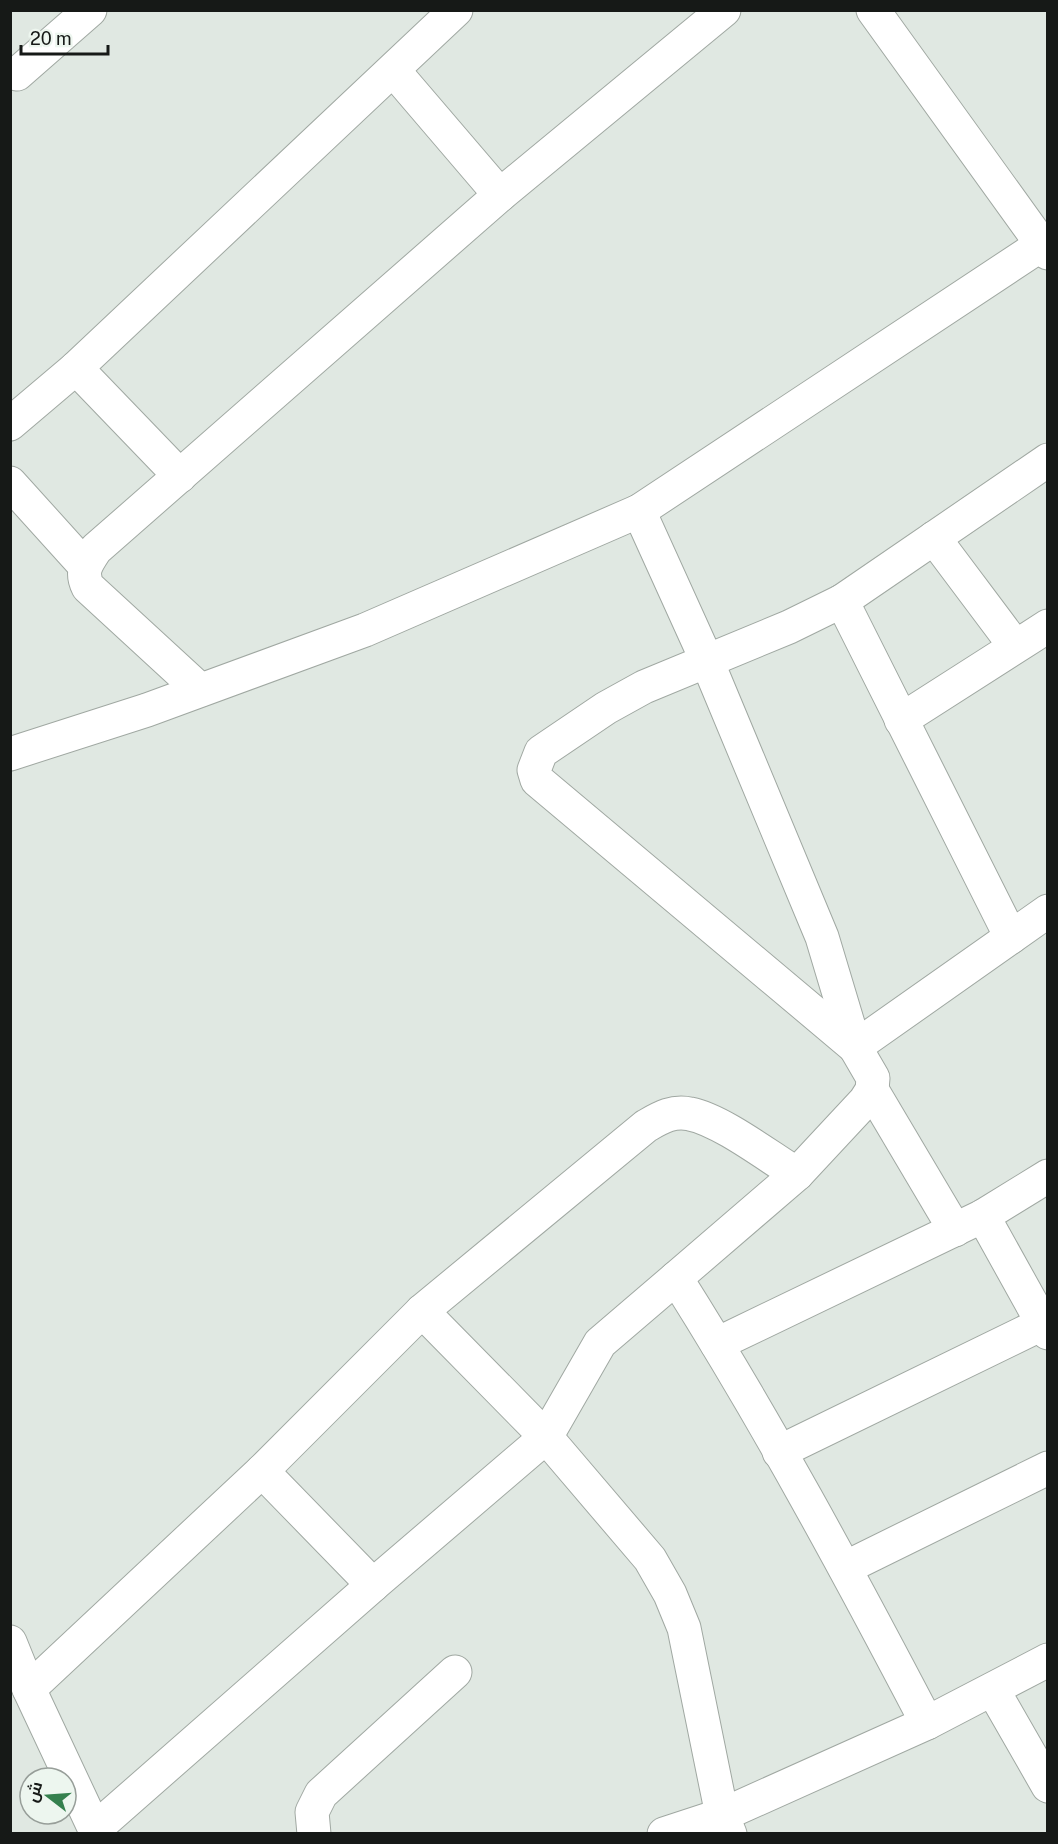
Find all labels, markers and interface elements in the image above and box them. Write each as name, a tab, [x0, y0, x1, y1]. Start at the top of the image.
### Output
scale bar	[21, 18, 108, 56]
text: 20 m	[30, 28, 72, 49]
north arrow	[18, 1766, 78, 1826]
text: ش	[22, 1779, 46, 1804]

